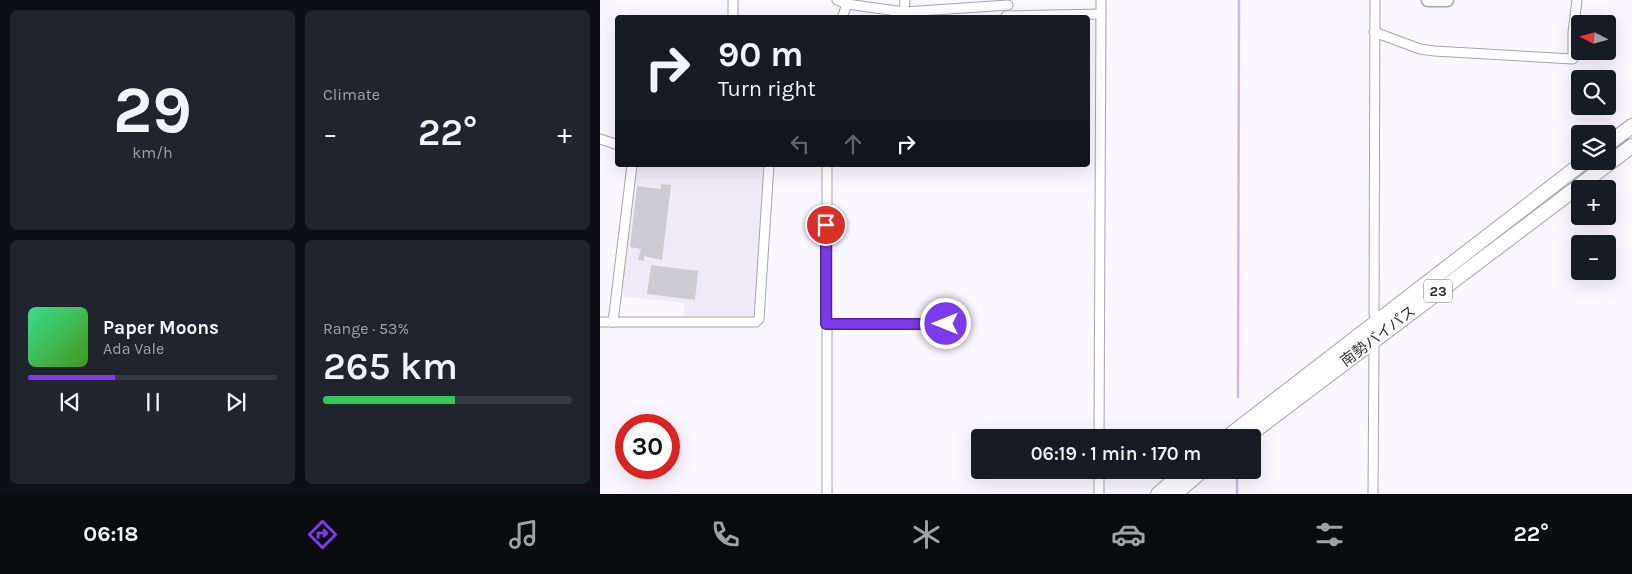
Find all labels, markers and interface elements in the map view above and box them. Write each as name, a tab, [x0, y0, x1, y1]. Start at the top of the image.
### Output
north arrow	[1571, 15, 1616, 60]
map controls	[1571, 15, 1616, 280]
text: 90 m	[718, 34, 804, 75]
icon: right	[635, 35, 700, 100]
button: search	[1571, 70, 1616, 115]
text: 29	[113, 72, 192, 148]
text: Turn right	[718, 76, 816, 102]
text: Climate	[323, 85, 380, 104]
text: 22°	[418, 110, 477, 155]
text: −	[323, 117, 338, 150]
text: +	[557, 117, 572, 150]
button: layers	[1571, 125, 1616, 170]
icon: left	[786, 130, 814, 158]
icon: ahead	[839, 130, 867, 158]
icon: right	[892, 130, 920, 158]
text: km/h	[132, 143, 173, 162]
button: +	[1571, 180, 1616, 225]
pin	[805, 204, 847, 246]
icon: arrive	[812, 211, 840, 239]
button: −	[1571, 235, 1616, 280]
road number: 23	[1424, 280, 1452, 302]
position arrow	[919, 297, 971, 349]
street label: 南勢バイパス	[1337, 302, 1419, 370]
text: Paper Moons	[103, 317, 219, 339]
text: Range · 53%	[323, 319, 409, 338]
text: Ada Vale	[103, 339, 164, 358]
text: 265 km	[323, 344, 458, 389]
icon: previous	[56, 388, 84, 416]
icon: pause	[139, 388, 167, 416]
icon: next	[222, 388, 250, 416]
speed limit sign: 30	[615, 414, 680, 479]
text: 06:19 · 1 min · 170 m	[1031, 443, 1201, 465]
icon: directions	[305, 517, 340, 552]
icon: music	[506, 517, 541, 552]
icon: phone	[708, 517, 743, 552]
icon: climate	[909, 517, 944, 552]
icon: car	[1111, 517, 1146, 552]
icon: filters	[1312, 517, 1347, 552]
text: 06:18	[83, 521, 138, 547]
text: 22°	[1514, 521, 1549, 547]

